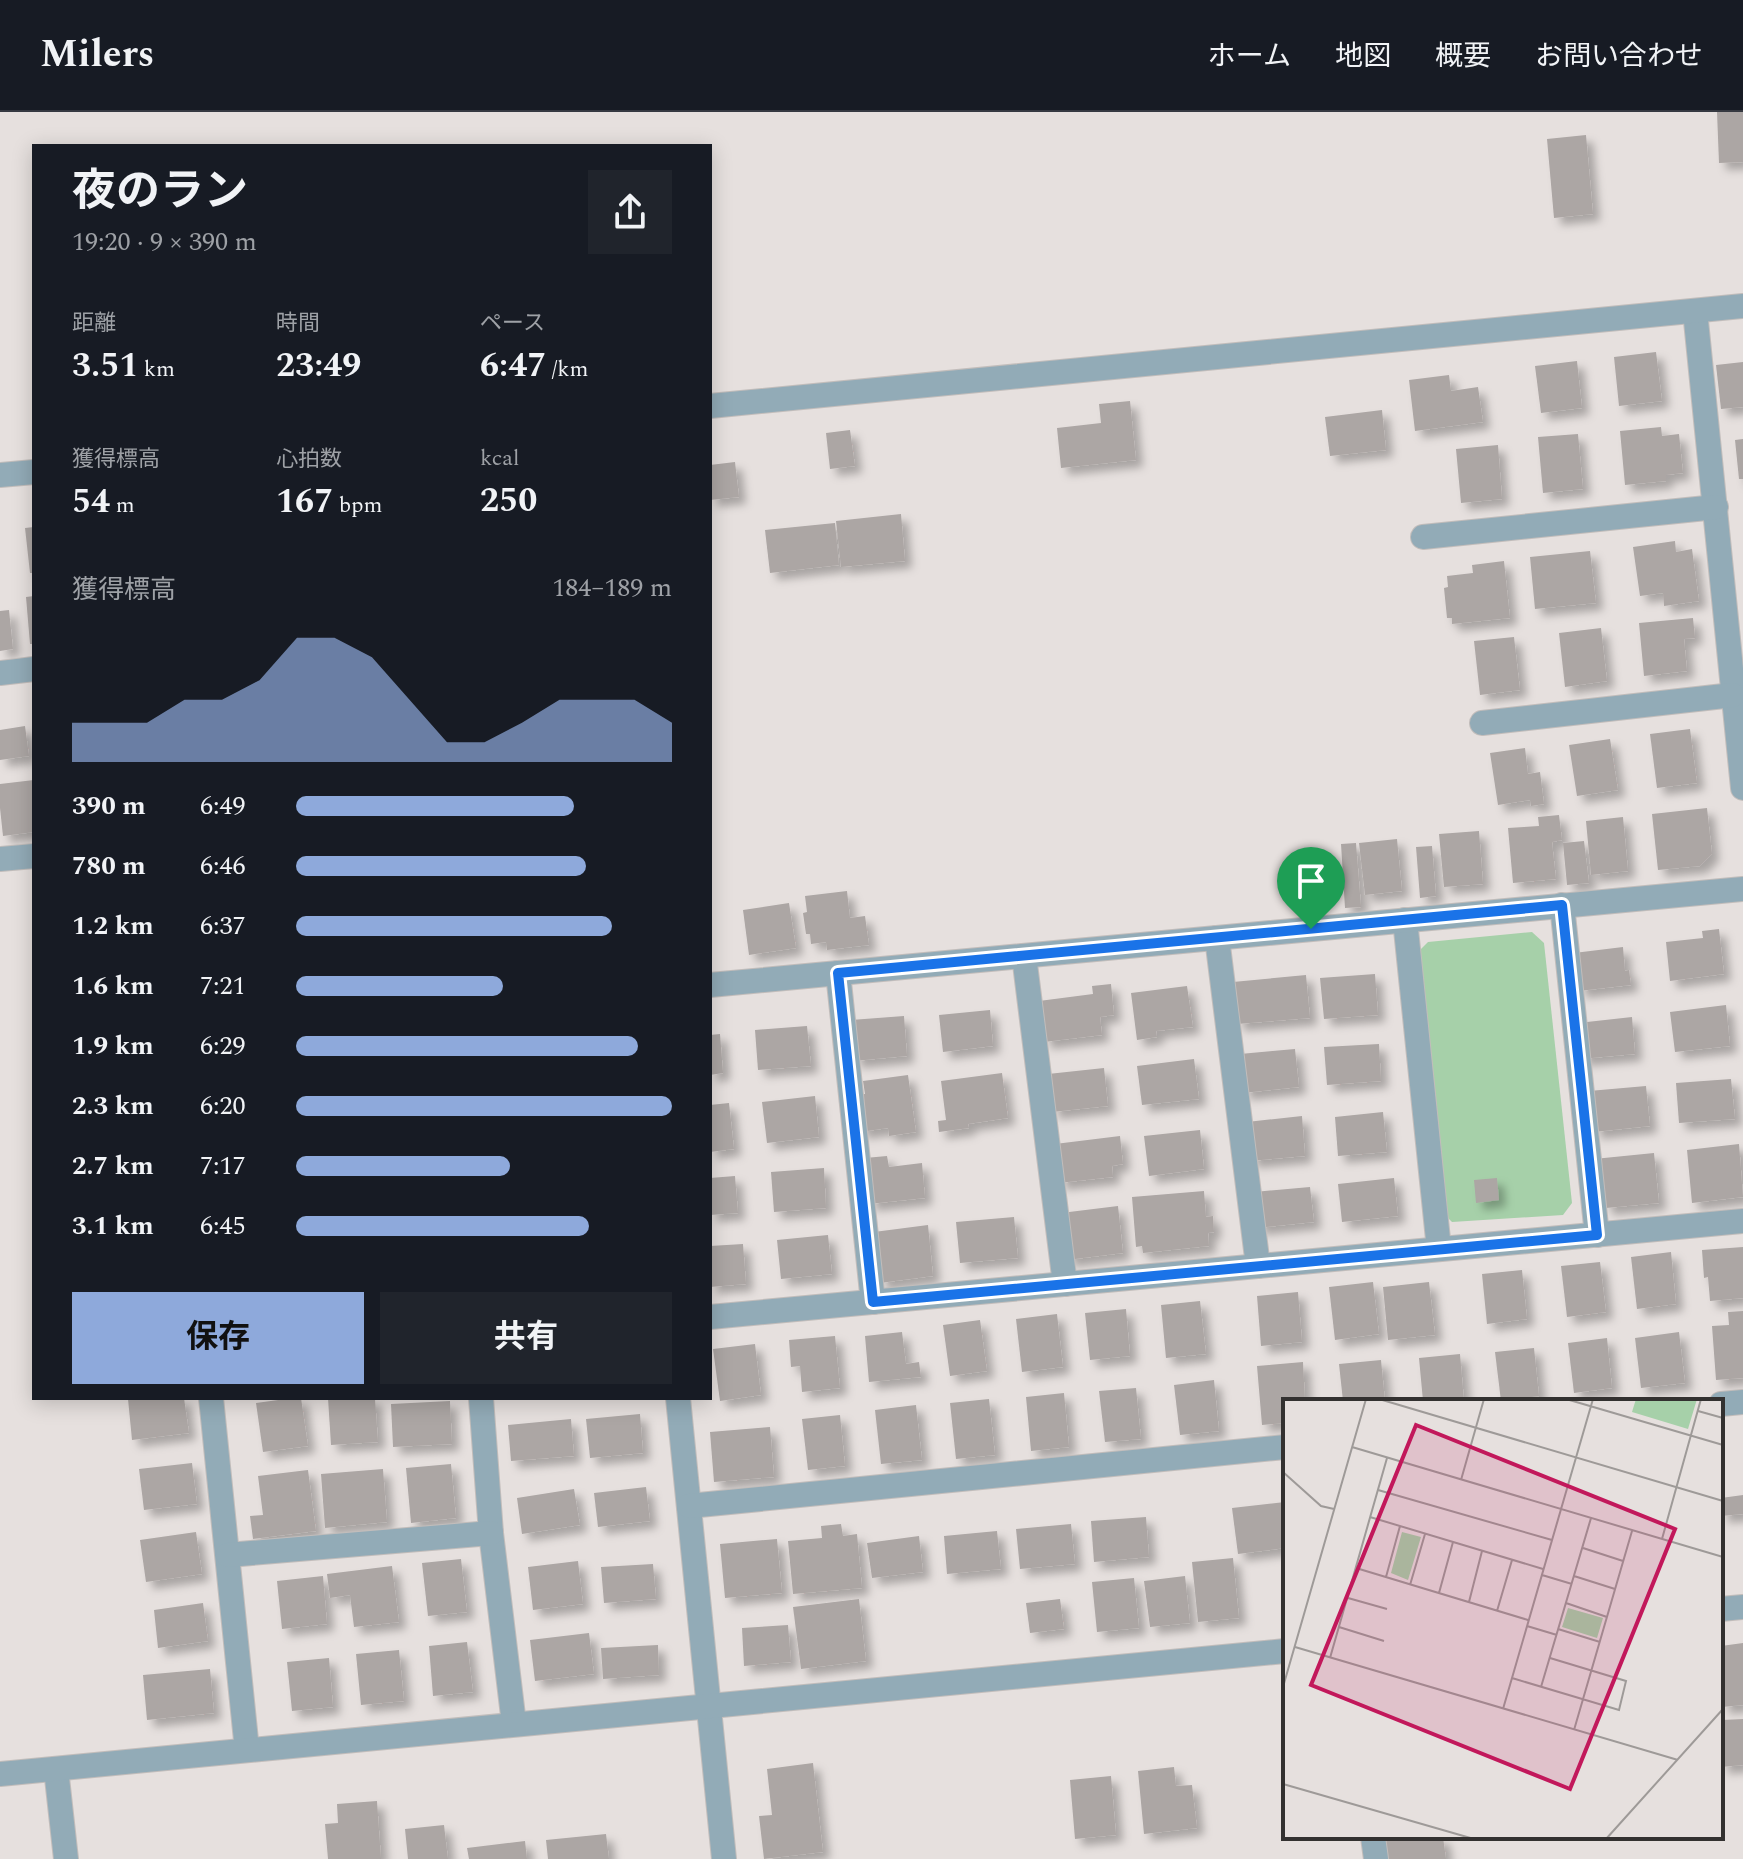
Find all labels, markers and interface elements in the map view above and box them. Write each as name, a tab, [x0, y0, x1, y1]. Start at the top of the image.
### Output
text: Milers	[40, 26, 154, 84]
text: ホーム	[1208, 35, 1291, 78]
text: 地図	[1335, 35, 1391, 78]
text: 概要	[1435, 35, 1491, 78]
text: お問い合わせ	[1535, 35, 1703, 78]
text: 夜のラン	[72, 158, 248, 225]
button: share	[588, 170, 672, 254]
text: 19:20 · 9 × 390 m	[72, 222, 257, 262]
text: 距離	[72, 307, 116, 340]
text: 時間	[276, 307, 320, 340]
text: ペース	[480, 307, 545, 340]
text: 3.51	[72, 340, 138, 392]
text: 23:49	[276, 340, 361, 392]
text: 6:47	[480, 340, 546, 392]
text: km	[138, 353, 175, 386]
text: /km	[546, 353, 589, 386]
text: kcal	[480, 442, 520, 475]
text: 獲得標高	[72, 443, 160, 476]
text: 心拍数	[276, 443, 342, 476]
text: 250	[480, 475, 537, 527]
text: 54	[72, 476, 110, 528]
text: 167	[276, 476, 333, 528]
text: m	[110, 489, 135, 522]
text: bpm	[333, 489, 382, 522]
text: 184–189 m	[552, 568, 672, 608]
text: 獲得標高	[72, 570, 176, 610]
text: 390 m	[72, 786, 146, 826]
text: 6:49	[200, 786, 246, 826]
text: 780 m	[72, 846, 146, 886]
text: 6:46	[200, 846, 246, 886]
pin	[1277, 847, 1345, 929]
icon: arrive	[1289, 859, 1333, 903]
text: 1.2 km	[72, 906, 154, 946]
text: 6:37	[200, 906, 246, 946]
text: 1.6 km	[72, 966, 154, 1006]
text: 7:21	[200, 966, 246, 1006]
text: 1.9 km	[72, 1026, 154, 1066]
text: 6:29	[200, 1026, 246, 1066]
text: 2.3 km	[72, 1086, 154, 1126]
text: 6:20	[200, 1086, 246, 1126]
text: 2.7 km	[72, 1146, 154, 1186]
text: 7:17	[200, 1146, 246, 1186]
text: 3.1 km	[72, 1206, 154, 1246]
text: 6:45	[200, 1206, 246, 1246]
button: 保存	[72, 1292, 364, 1384]
button: 共有	[380, 1292, 672, 1384]
inset map	[1283, 1399, 1723, 1839]

